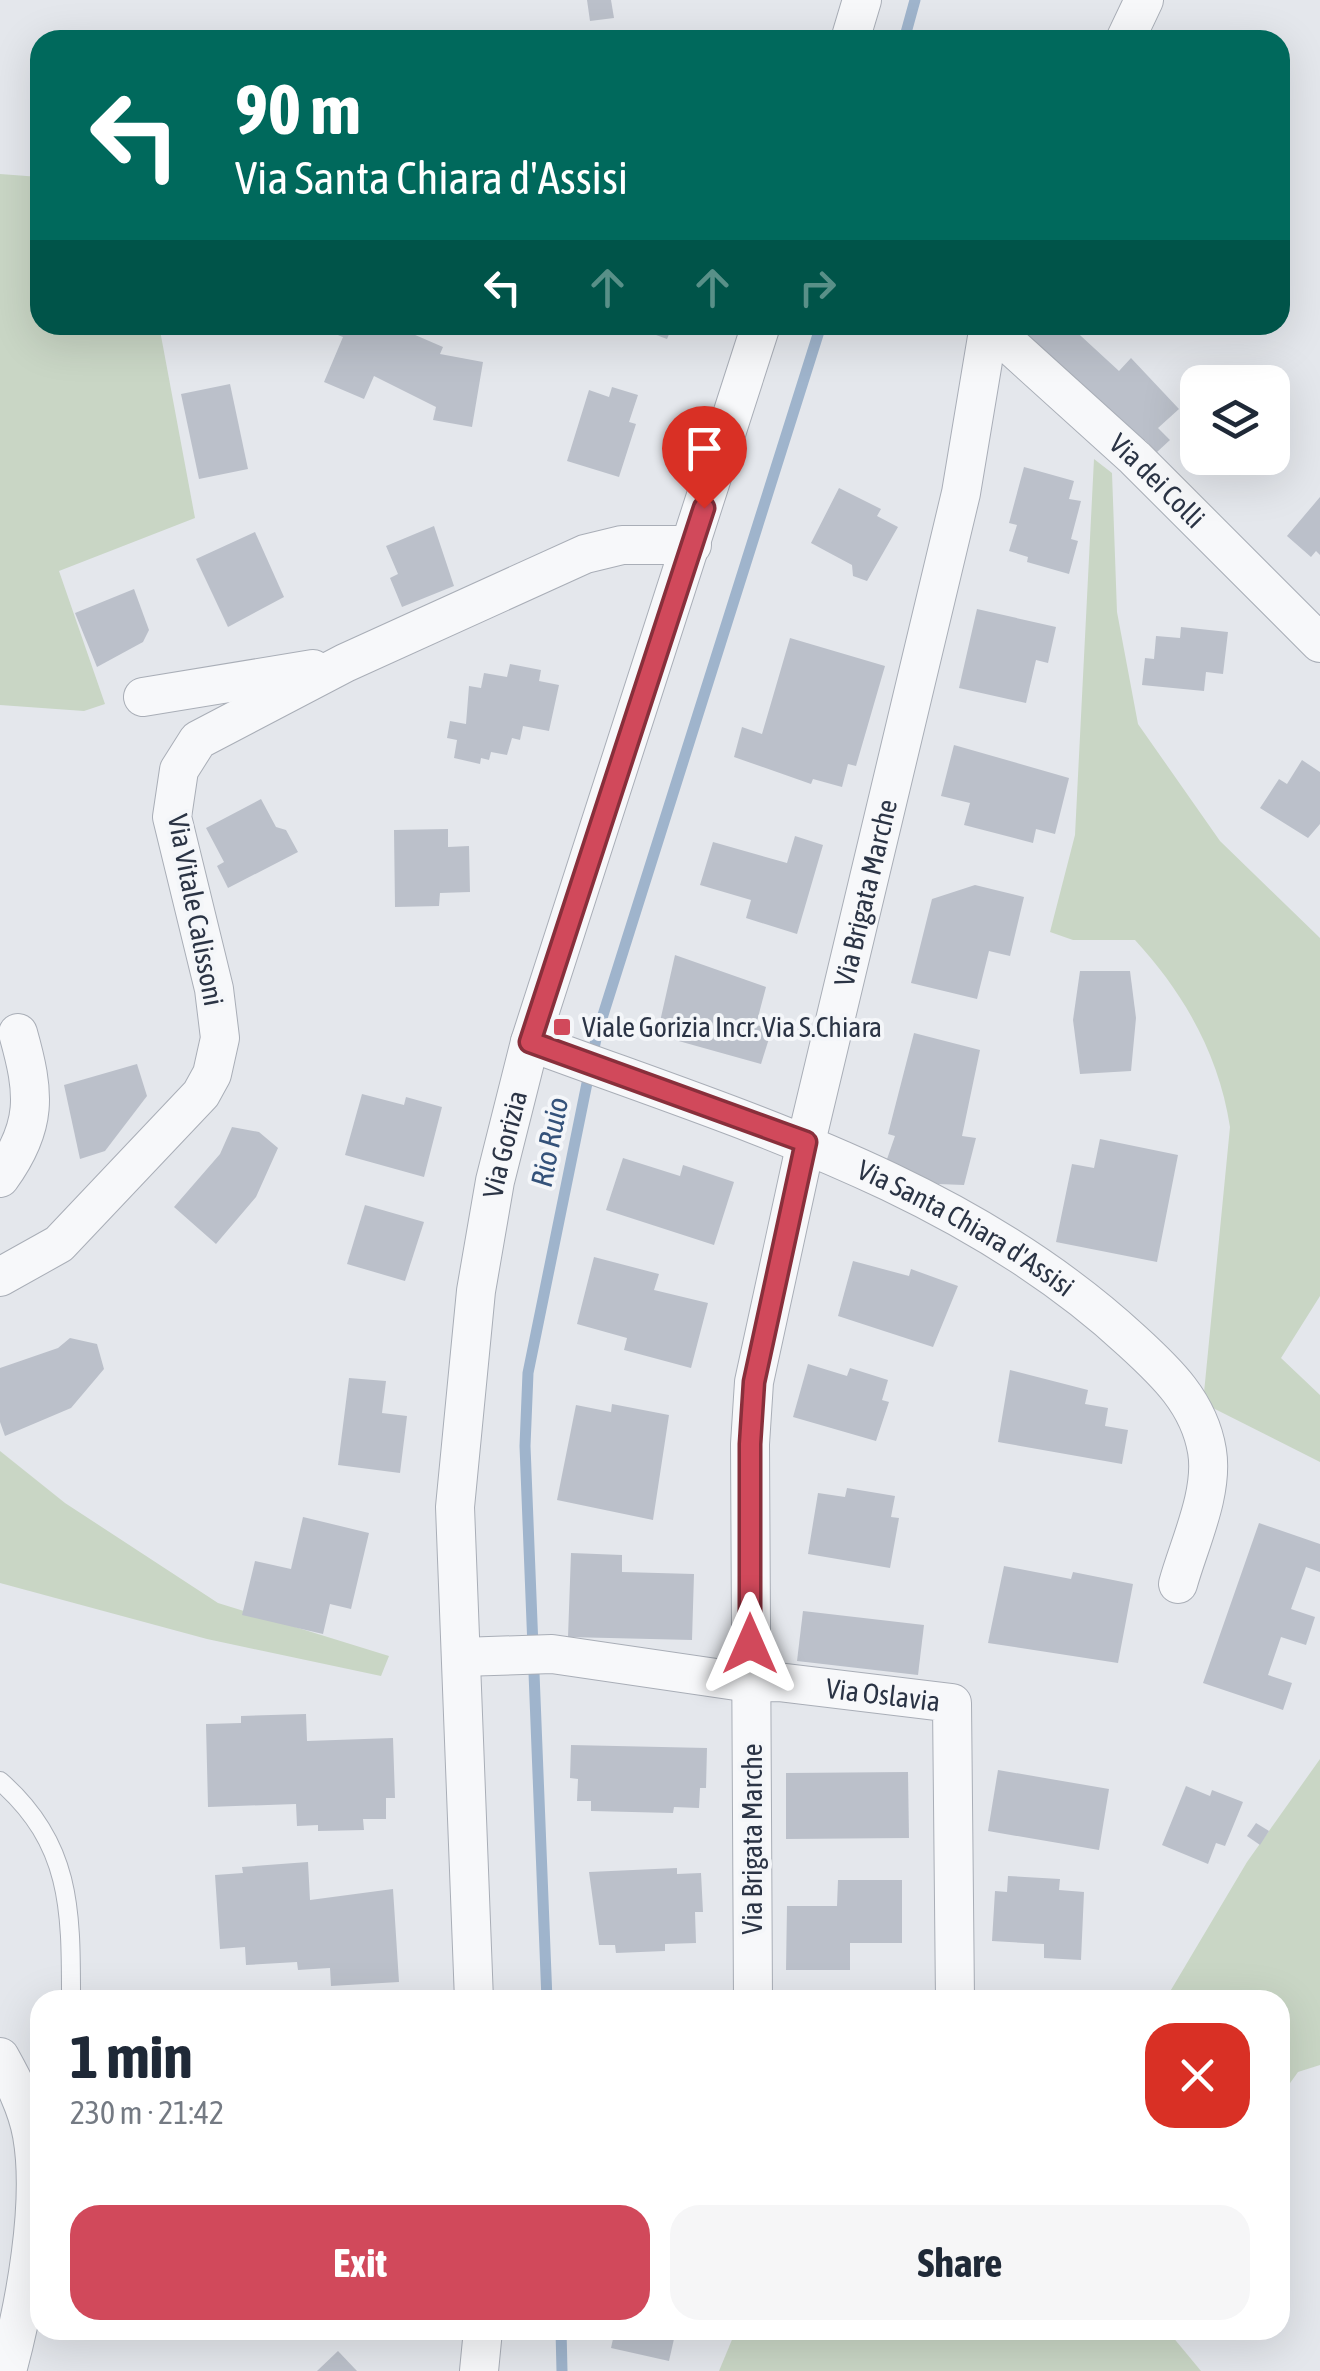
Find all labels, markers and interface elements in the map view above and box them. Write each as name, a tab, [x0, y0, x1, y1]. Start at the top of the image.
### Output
text: 90 m	[235, 69, 361, 149]
icon: left	[70, 70, 200, 200]
text: Via Santa Chiara d'Assisi	[235, 152, 628, 204]
icon: left	[475, 260, 530, 315]
icon: ahead	[580, 260, 635, 315]
icon: ahead	[685, 260, 740, 315]
icon: right	[790, 260, 845, 315]
map controls	[1180, 365, 1290, 475]
button: layers	[1180, 365, 1290, 475]
pin	[662, 406, 747, 509]
icon: arrive	[677, 421, 732, 476]
street label: Via dei Colli	[1103, 427, 1211, 534]
street label: Via Brigata Marche	[828, 796, 903, 989]
street label: Via Vitale Calissoni	[162, 812, 230, 1008]
place label: Viale Gorizia Incr. Via S.Chiara	[582, 1011, 882, 1043]
marker: Viale Gorizia Incr. Via S.Chiara	[551, 1016, 573, 1038]
street label: Via Gorizia	[476, 1087, 533, 1200]
water label: Rio Ruio	[524, 1094, 574, 1190]
street label: Via Santa Chiara d'Assisi	[853, 1153, 1081, 1303]
position arrow	[698, 1592, 802, 1696]
street label: Via Oslavia	[824, 1672, 942, 1717]
street label: Via Brigata Marche	[736, 1743, 768, 1935]
text: 1 min	[70, 2022, 193, 2091]
button: close	[1145, 2023, 1250, 2128]
text: 230 m · 21:42	[70, 2094, 224, 2131]
button: Exit	[70, 2205, 650, 2320]
button: Share	[670, 2205, 1250, 2320]

